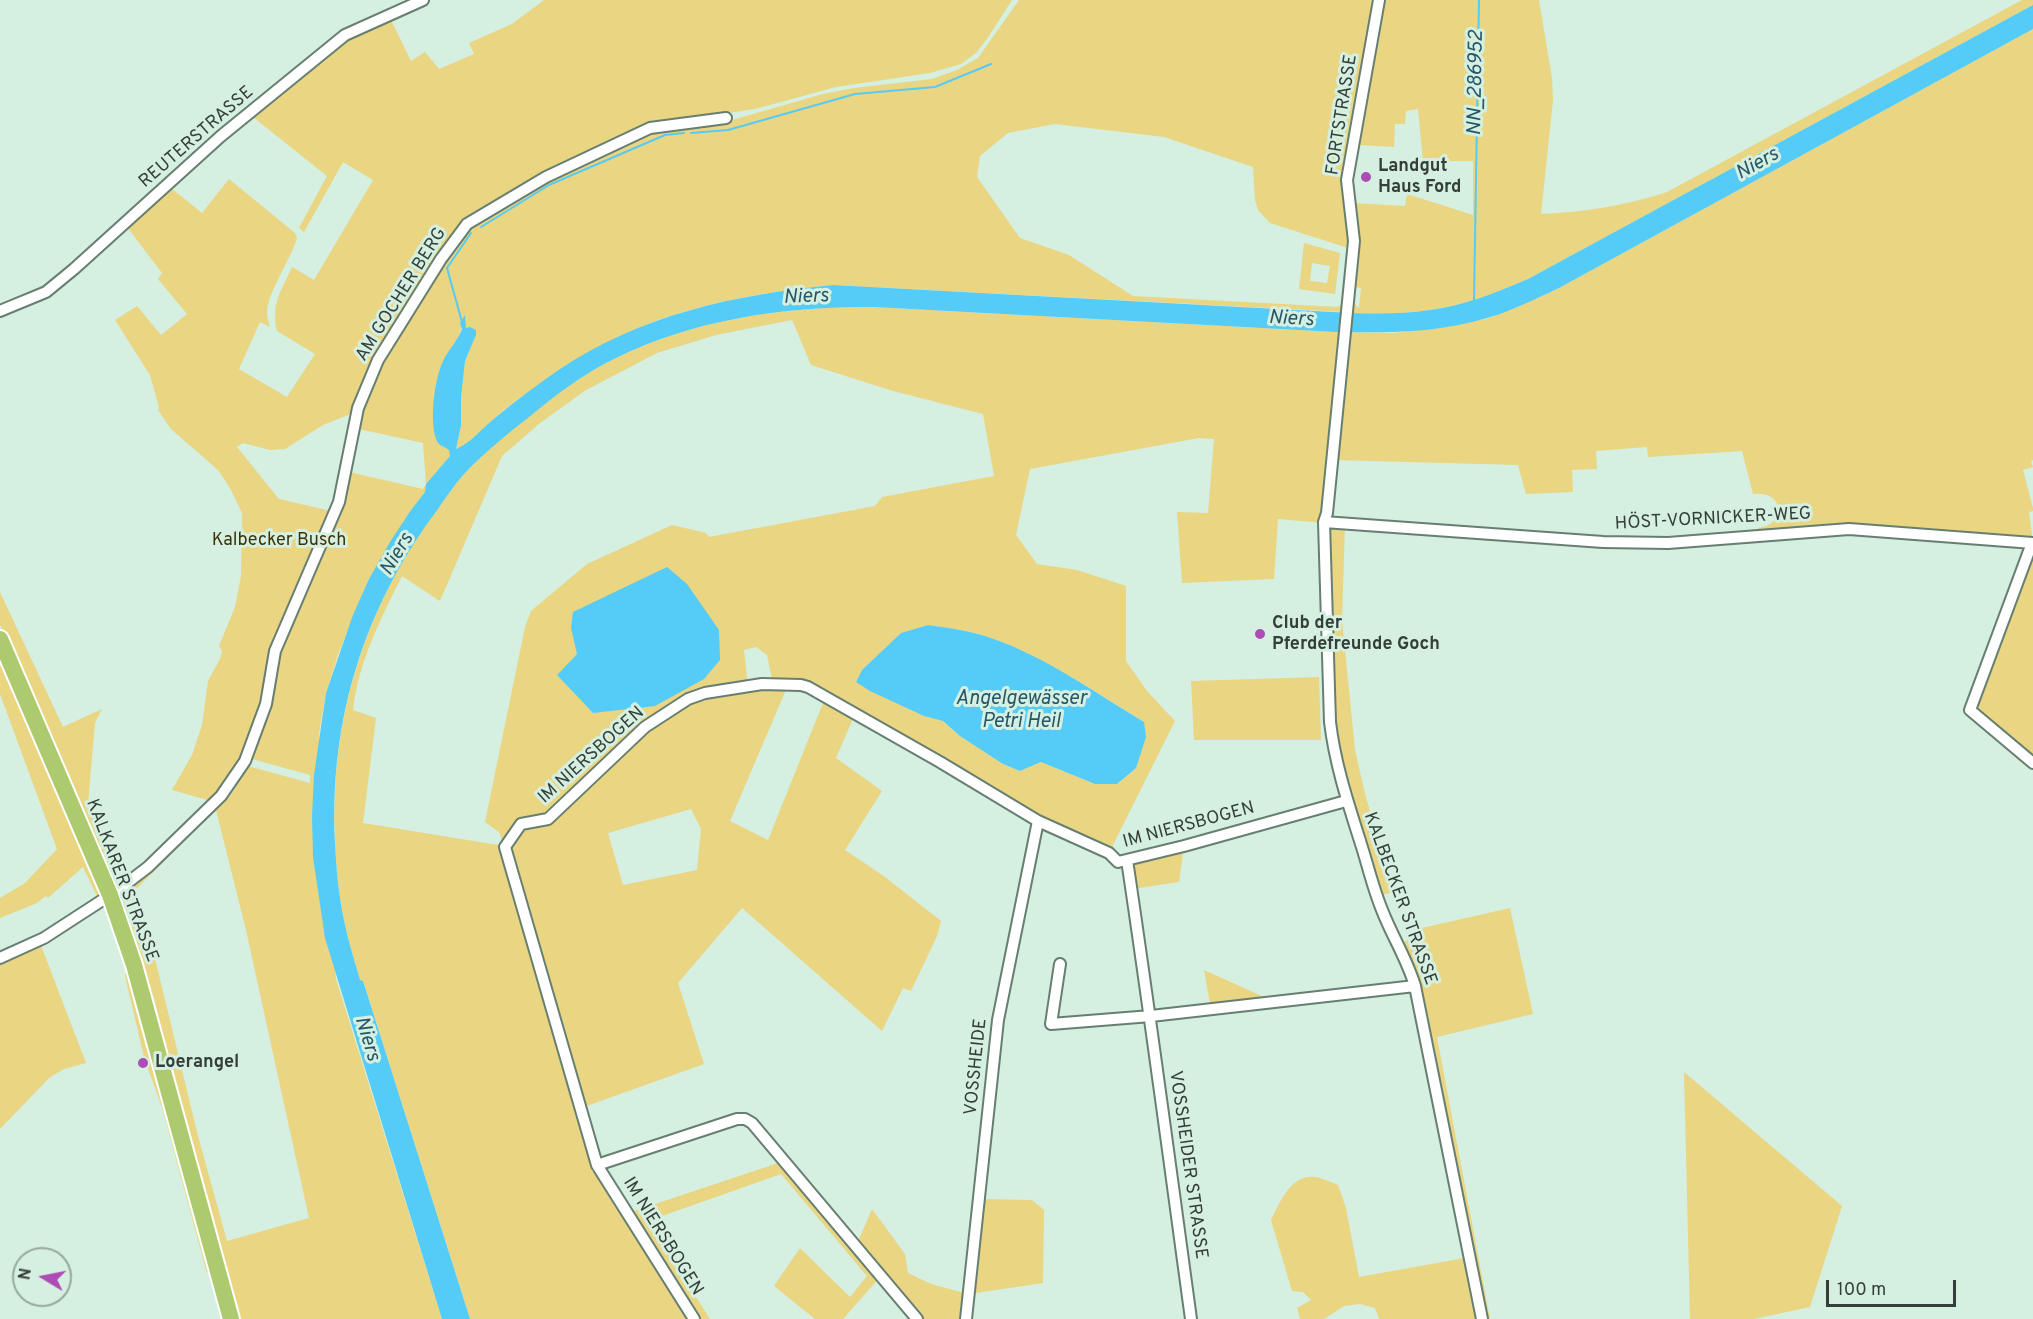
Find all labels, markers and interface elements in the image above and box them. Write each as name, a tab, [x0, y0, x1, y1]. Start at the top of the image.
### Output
water label: NN_286952	[1464, 30, 1490, 136]
street label: FORTSTRASSE	[1323, 53, 1363, 177]
street label: REUTERSTRASSE	[135, 82, 259, 194]
water label: Niers	[1732, 144, 1784, 186]
place label: Landgut Haus Ford	[1378, 156, 1462, 198]
marker: Landgut Haus Ford	[1359, 170, 1373, 184]
street label: AM GOCHER BERG	[352, 224, 452, 366]
water label: Niers	[783, 285, 829, 311]
water label: Niers	[1268, 307, 1314, 333]
street label: HÖST-VORNICKER-WEG	[1614, 504, 1812, 536]
water label: Niers	[376, 529, 420, 581]
park label: Kalbecker Busch	[212, 530, 346, 552]
place label: Club der Pferdefreunde Goch	[1272, 613, 1440, 656]
marker: Club der Pferdefreunde Goch	[1253, 627, 1267, 641]
water label: Angelgewässer Petri Heil	[955, 688, 1087, 735]
street label: IM NIERSBOGEN	[535, 703, 649, 809]
street label: KALKARER STRASSE	[80, 796, 162, 966]
street label: IM NIERSBOGEN	[1121, 798, 1257, 854]
street label: KALBECKER STRASSE	[1358, 810, 1440, 988]
water label: Niers	[348, 1014, 384, 1064]
street label: VOSSHEIDE	[961, 1017, 993, 1117]
place label: Loerangel	[155, 1052, 239, 1074]
marker: Loerangel	[136, 1056, 150, 1070]
street label: VOSSHEIDER STRASSE	[1163, 1069, 1211, 1261]
street label: IM NIERSBOGEN	[617, 1174, 707, 1300]
north arrow	[12, 1247, 72, 1307]
text: N	[15, 1267, 37, 1282]
scale bar	[1829, 1268, 1960, 1306]
text: 100 m	[1837, 1279, 1886, 1302]

